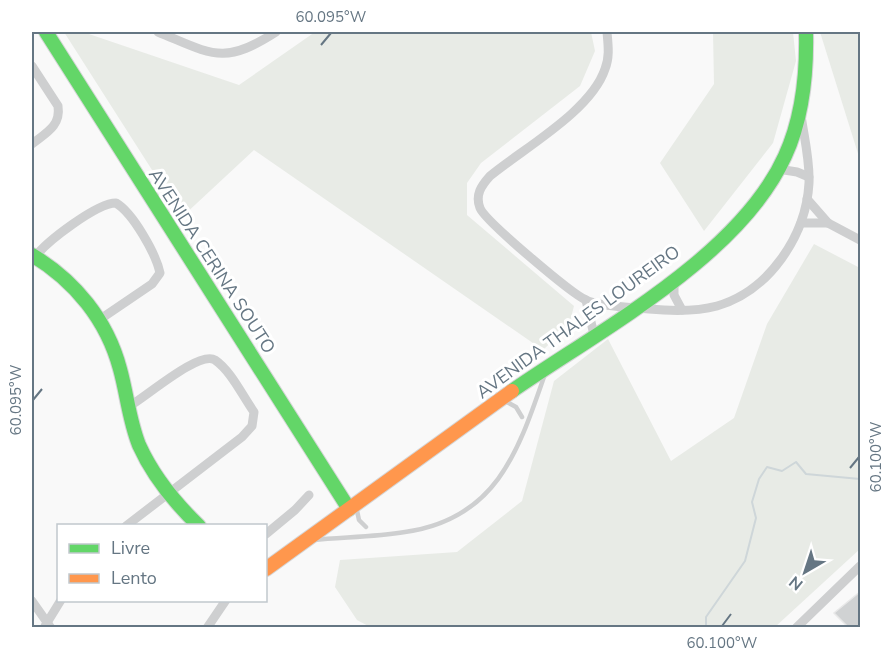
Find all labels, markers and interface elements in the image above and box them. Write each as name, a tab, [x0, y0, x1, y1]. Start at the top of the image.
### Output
text: 60.095°W	[296, 7, 367, 27]
street label: AVENIDA CERINA SOUTO	[143, 164, 281, 358]
street label: AVENIDA THALES LOUREIRO	[471, 240, 685, 404]
text: 60.095°W	[6, 364, 26, 435]
text: 60.100°W	[866, 421, 886, 492]
legend	[57, 524, 267, 602]
text: Livre	[111, 536, 150, 560]
north arrow	[775, 542, 835, 602]
text: Lento	[111, 566, 157, 590]
text: N	[785, 571, 808, 595]
text: 60.100°W	[687, 633, 758, 653]

